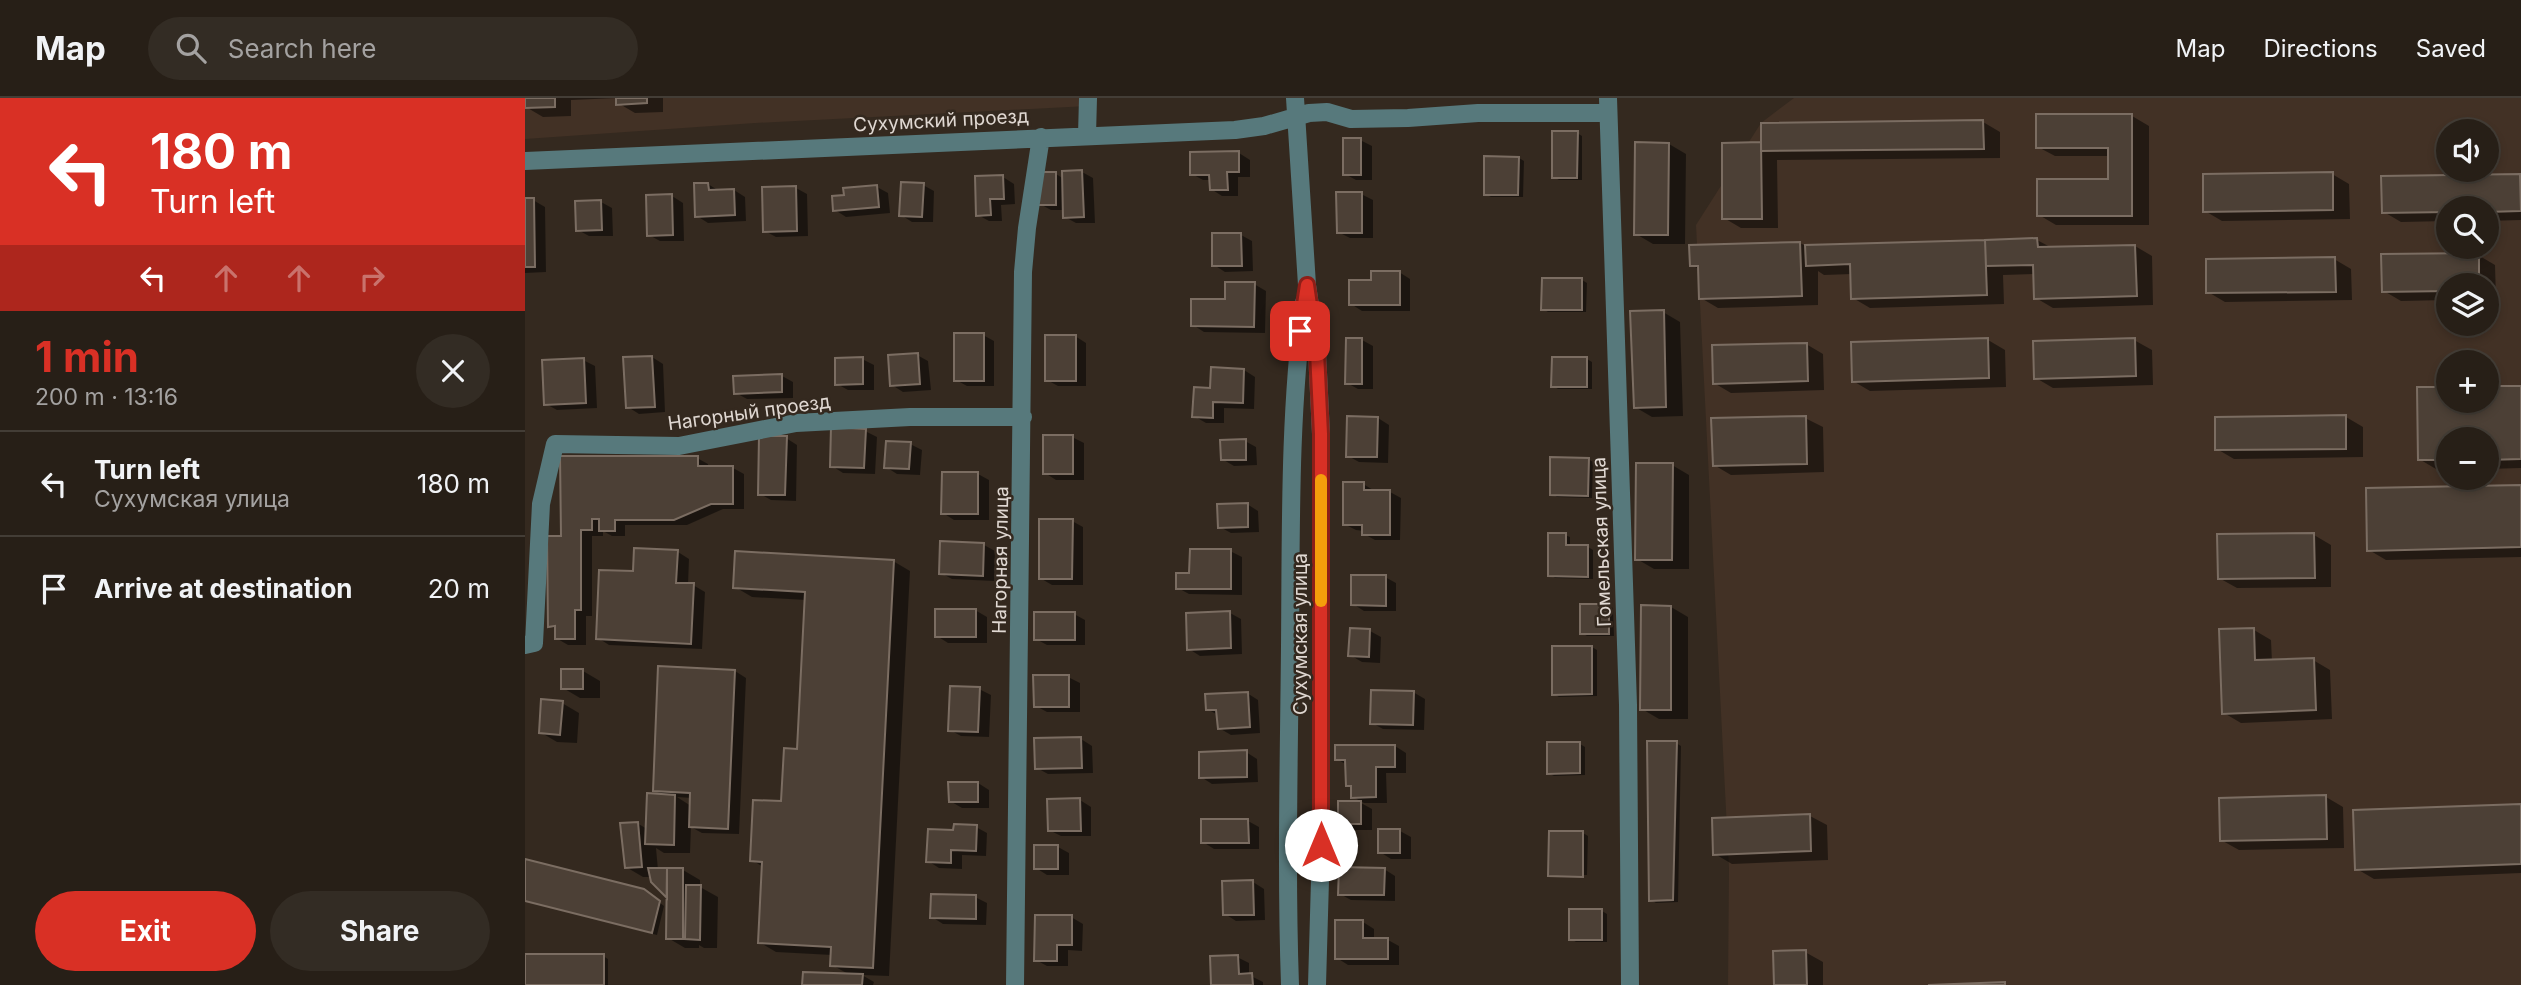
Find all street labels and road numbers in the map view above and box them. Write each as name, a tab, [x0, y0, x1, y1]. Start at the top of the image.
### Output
street label: Сухумский проезд	[853, 104, 1029, 137]
street label: Нагорный проезд	[666, 390, 832, 435]
street label: Гомельская улица	[1587, 457, 1616, 627]
street label: Нагорная улица	[988, 486, 1013, 634]
street label: Сухумская улица	[1289, 553, 1312, 715]

